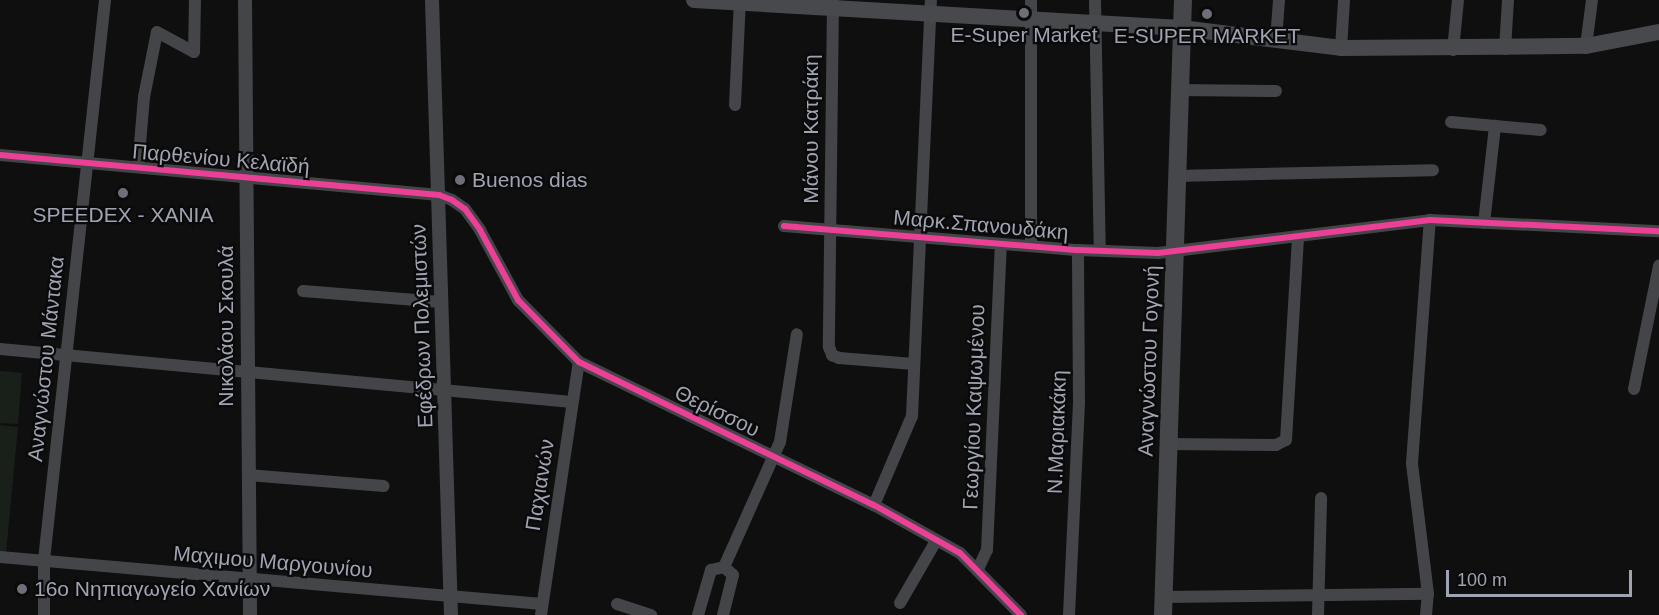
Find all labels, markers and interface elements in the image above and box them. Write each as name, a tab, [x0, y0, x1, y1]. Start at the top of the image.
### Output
marker: E-Super Market	[1017, 6, 1031, 20]
marker: E-SUPER MARKET	[1200, 7, 1214, 21]
place label: E-Super Market	[950, 22, 1098, 48]
place label: E-SUPER MARKET	[1114, 23, 1300, 49]
street label: Μάνου Κατράκη	[798, 54, 824, 204]
street label: Παρθενίου Κελαϊδή	[131, 139, 311, 179]
place label: Buenos dias	[472, 167, 588, 193]
marker: Buenos dias	[453, 173, 467, 187]
marker: SPEEDEX - ΧΑΝΙΑ	[116, 186, 130, 200]
place label: SPEEDEX - ΧΑΝΙΑ	[33, 202, 213, 228]
street label: Μαρκ.Σπανουδάκη	[892, 205, 1070, 245]
street label: Εφέδρων Πολεμιστών	[406, 223, 438, 429]
street label: Νικολάου Σκουλά	[213, 245, 239, 407]
street label: Αναγνώστου Μάντακα	[23, 255, 69, 463]
street label: Αναγνώστου Γογονή	[1133, 265, 1165, 457]
street label: Γεωργίου Καψωμένου	[958, 304, 990, 510]
street label: Ν.Μαριακάκη	[1042, 370, 1072, 494]
street label: Θερίσσου	[670, 380, 764, 442]
street label: Παχιανών	[520, 437, 560, 533]
street label: Μαχιμου Mαργουνίου	[172, 541, 374, 583]
scale bar	[1449, 558, 1635, 596]
text: 100 m	[1457, 570, 1507, 590]
place label: 16ο Νηπιαγωγείο Χανίων	[34, 576, 270, 602]
marker: 16ο Νηπιαγωγείο Χανίων	[15, 582, 29, 596]

